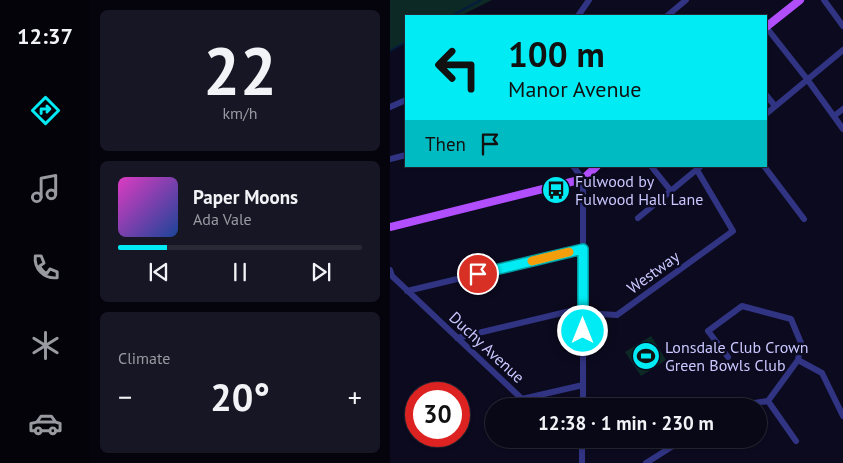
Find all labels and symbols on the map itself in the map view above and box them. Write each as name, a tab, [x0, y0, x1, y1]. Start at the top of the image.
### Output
place label: Fulwood by Fulwood Hall Lane	[575, 171, 703, 209]
bus stop icon: Fulwood by Fulwood Hall Lane	[541, 175, 571, 205]
street label: Westway	[623, 246, 684, 298]
pin	[457, 253, 499, 295]
position arrow	[556, 304, 608, 356]
street label: Duchy Avenue	[445, 307, 529, 387]
place label: Lonsdale Club Crown Green Bowls Club	[665, 337, 809, 375]
sports icon: Lonsdale Club Crown Green Bowls Club	[631, 341, 661, 371]
speed limit sign: 30	[405, 382, 470, 447]

